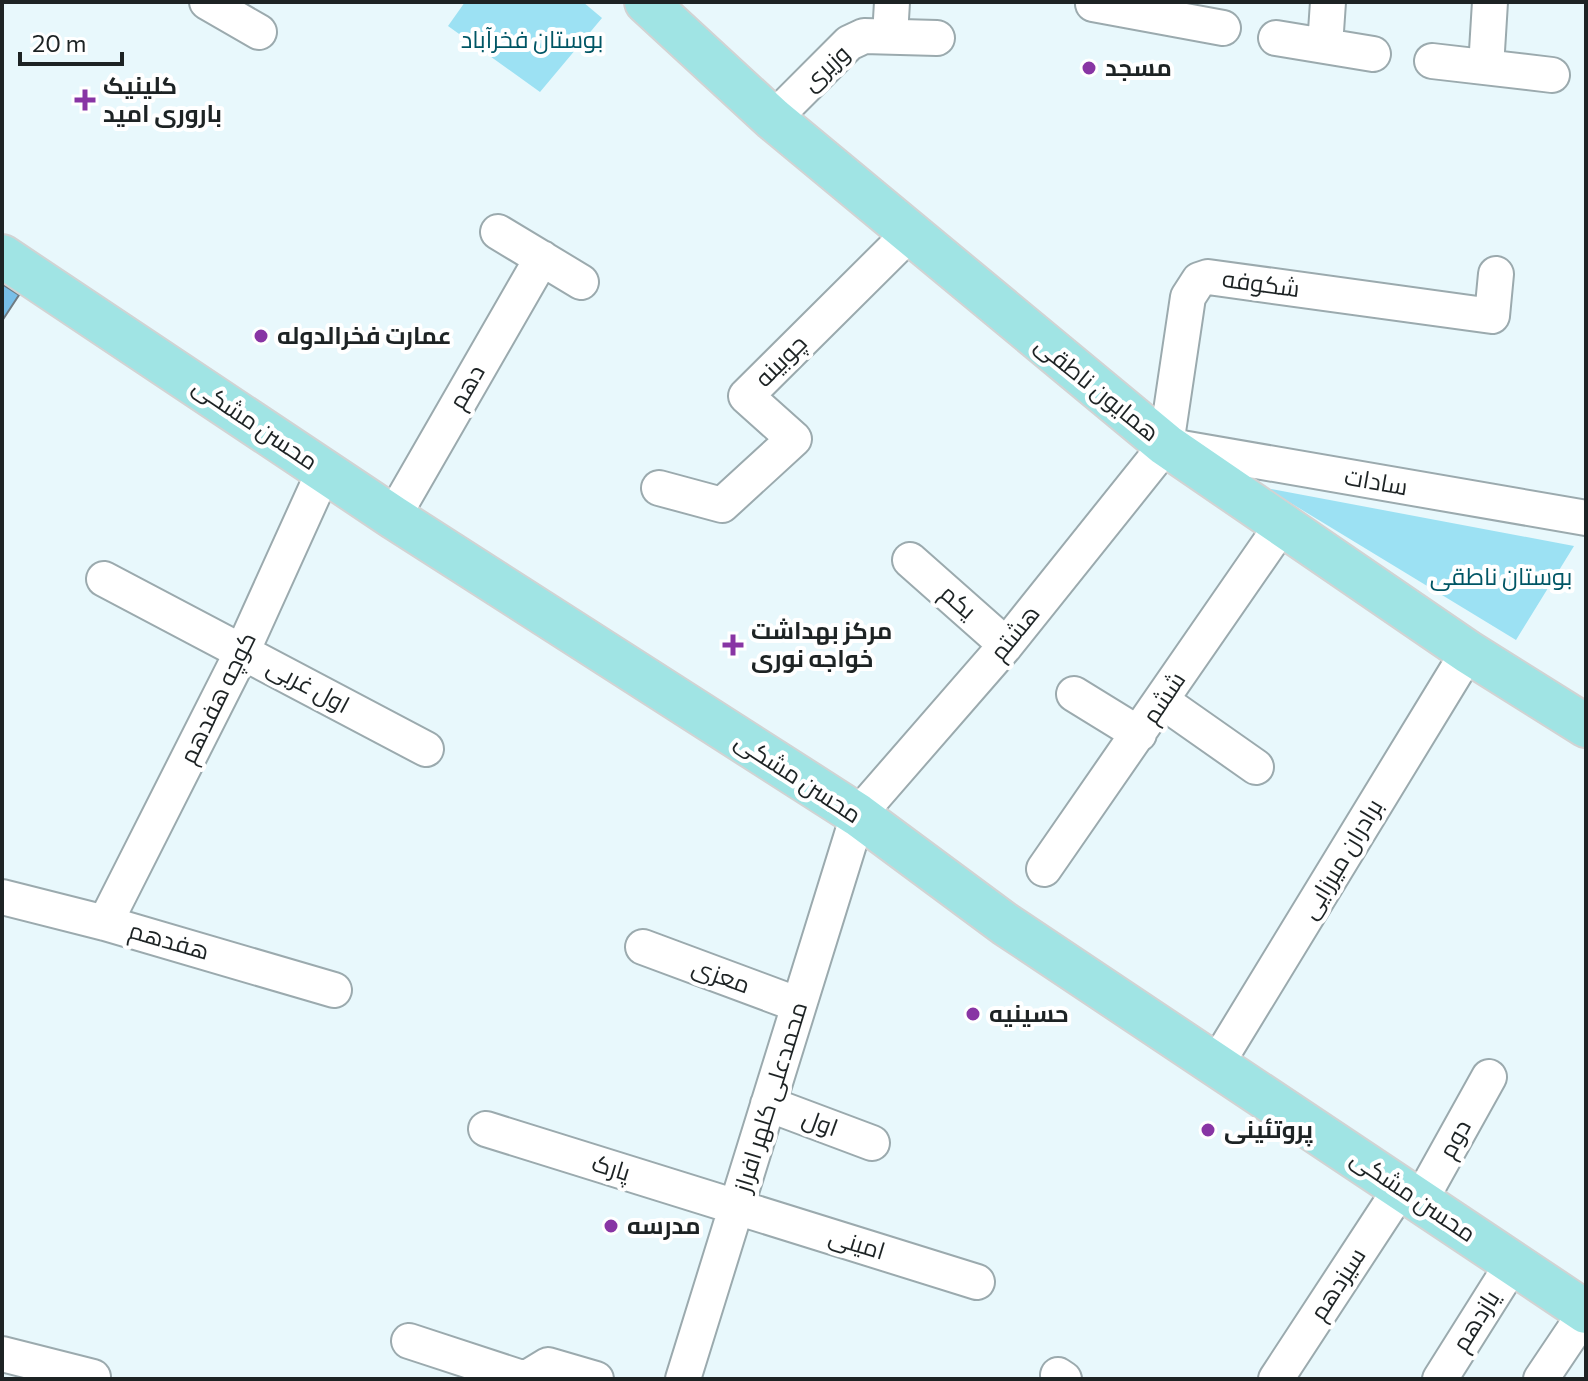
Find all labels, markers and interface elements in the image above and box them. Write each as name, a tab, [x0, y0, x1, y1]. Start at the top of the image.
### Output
scale bar	[20, 16, 122, 66]
park label: بوستان فخرآباد	[461, 24, 603, 54]
text: 20 m	[32, 28, 86, 57]
street label: وزیری	[795, 38, 855, 97]
place label: مسجد	[1105, 52, 1172, 81]
marker: مسجد	[1080, 59, 1098, 77]
place label: کلینیک باروری امید	[103, 70, 222, 128]
marker: کلینیک باروری امید	[74, 89, 96, 111]
street label: شکوفه	[1221, 263, 1302, 302]
place label: عمارت فخرالدوله	[277, 320, 452, 350]
marker: عمارت فخرالدوله	[252, 327, 270, 345]
street label: چوبینه	[748, 328, 814, 394]
street label: همایون ناطقی	[1029, 329, 1166, 447]
street label: دهم	[442, 359, 492, 415]
street label: محسن مشکی	[187, 370, 324, 476]
street label: سادات	[1342, 461, 1410, 500]
park label: بوستان ناطقی	[1430, 561, 1572, 591]
street label: یکم	[933, 577, 983, 627]
street label: هشتم	[983, 599, 1047, 667]
place label: مرکز بهداشت خواجه نوری	[751, 615, 892, 673]
street label: کوچه هفدهم	[172, 627, 264, 769]
marker: مرکز بهداشت خواجه نوری	[722, 634, 744, 656]
street label: اول غربی	[262, 651, 355, 719]
street label: ششم	[1135, 666, 1193, 730]
street label: محسن مشکی	[730, 725, 867, 829]
street label: برادران میرزایی	[1294, 793, 1389, 924]
street label: هفدهم	[125, 914, 213, 968]
street label: معزی	[688, 951, 754, 999]
street label: محمدعلی کلهر افراز	[726, 998, 813, 1197]
place label: حسینیه	[989, 998, 1069, 1027]
marker: حسینیه	[964, 1005, 982, 1023]
street label: اول	[799, 1102, 842, 1142]
place label: پروتئینی	[1224, 1114, 1313, 1147]
street label: دوم	[1431, 1114, 1479, 1164]
marker: پروتئینی	[1199, 1121, 1217, 1139]
street label: محسن مشکی	[1345, 1142, 1482, 1248]
street label: پارک	[588, 1147, 635, 1189]
place label: مدرسه	[627, 1210, 701, 1240]
marker: مدرسه	[602, 1217, 620, 1235]
street label: امینی	[826, 1220, 889, 1266]
street label: سیزدهم	[1303, 1241, 1373, 1327]
street label: یازدهم	[1445, 1284, 1507, 1358]

